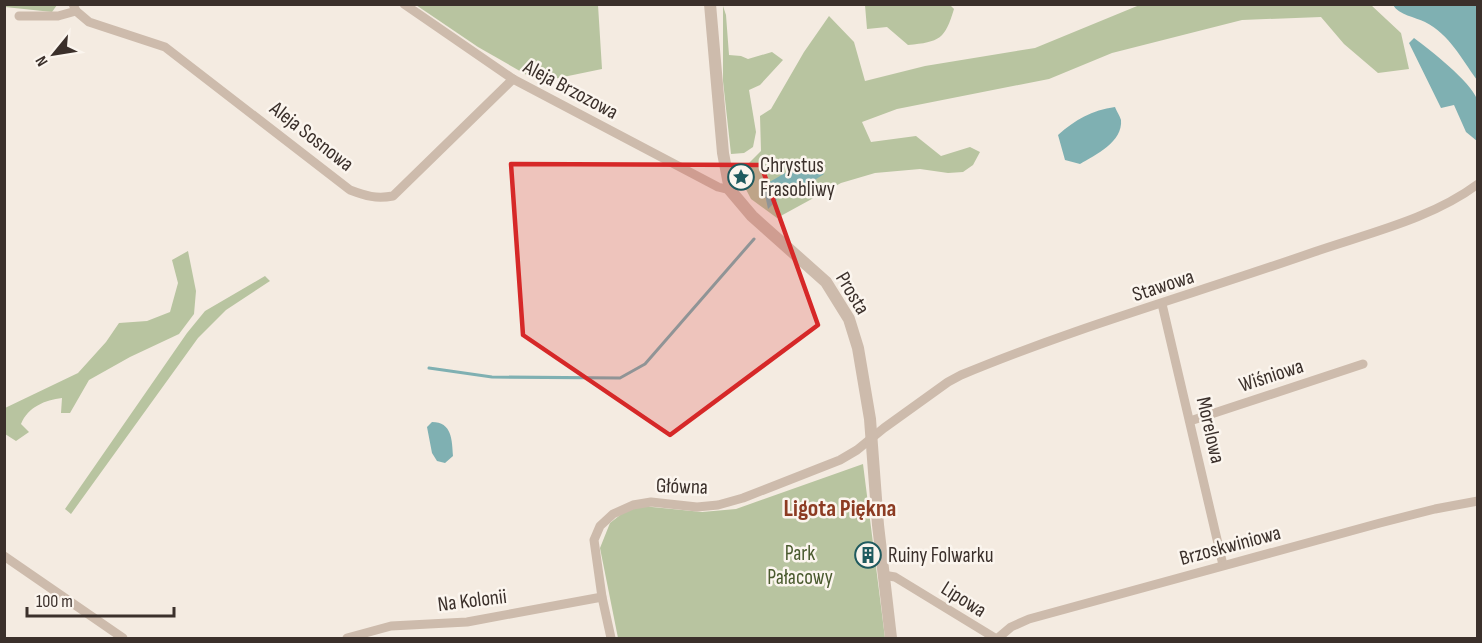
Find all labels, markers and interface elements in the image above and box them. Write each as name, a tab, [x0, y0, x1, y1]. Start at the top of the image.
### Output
north arrow	[24, 24, 84, 84]
text: N	[32, 52, 53, 69]
street label: Aleja Brzozowa	[518, 54, 622, 125]
street label: Aleja Sosnowa	[264, 95, 358, 177]
place label: Chrystus Frasobliwy	[760, 153, 835, 202]
place icon: Chrystus Frasobliwy	[726, 162, 756, 192]
street label: Stawowa	[1129, 264, 1197, 307]
street label: Prosta	[830, 267, 875, 319]
street label: Wiśniowa	[1236, 353, 1307, 398]
street label: Morelowa	[1191, 394, 1230, 466]
street label: Główna	[656, 473, 708, 500]
district label: Ligota Piękna	[784, 494, 896, 523]
street label: Brzoskwiniowa	[1177, 520, 1283, 571]
building icon: Ruiny Folwarku	[853, 540, 883, 570]
park label: Park Pałacowy	[767, 541, 833, 590]
place label: Ruiny Folwarku	[888, 543, 993, 568]
street label: Lipowa	[936, 576, 991, 623]
scale bar	[27, 580, 174, 618]
street label: Na Kolonii	[436, 584, 508, 617]
text: 100 m	[36, 591, 73, 612]

